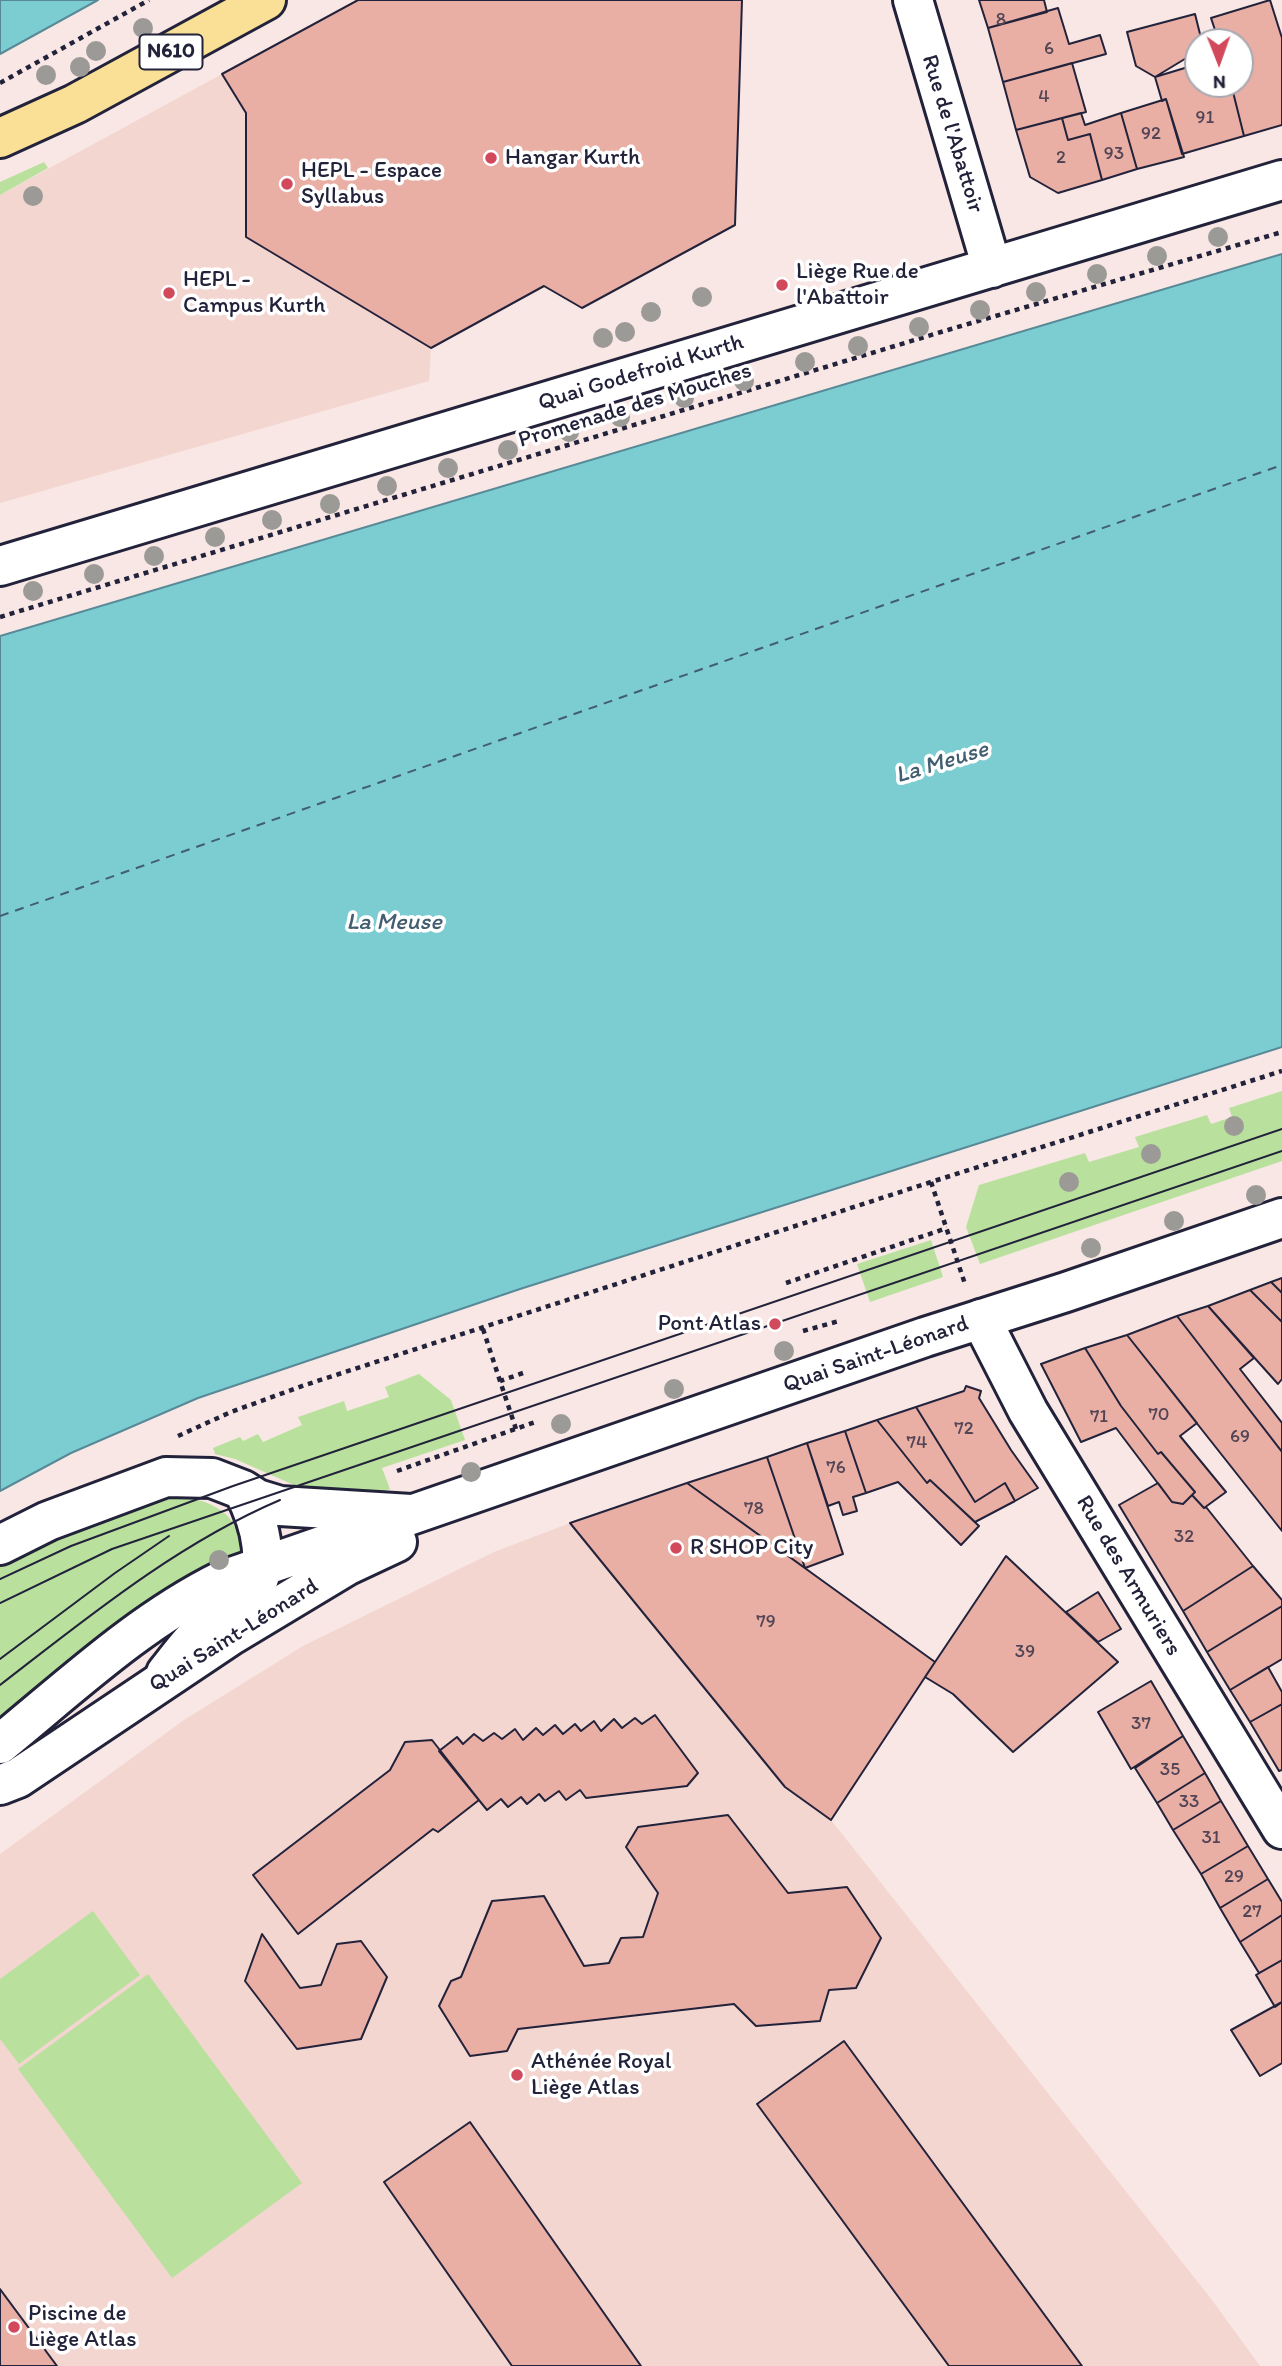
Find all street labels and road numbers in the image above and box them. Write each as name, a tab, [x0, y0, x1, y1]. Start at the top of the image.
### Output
road number: N610	[140, 34, 202, 70]
street label: Rue de l'Abattoir	[915, 52, 989, 216]
street label: Quai Godefroid Kurth	[535, 329, 747, 417]
street label: Promenade des Mouches	[515, 357, 755, 455]
street label: Quai Saint-Léonard	[780, 1310, 972, 1400]
street label: Rue des Armuriers	[1069, 1491, 1187, 1661]
street label: Quai Saint-Léonard	[144, 1573, 324, 1699]

